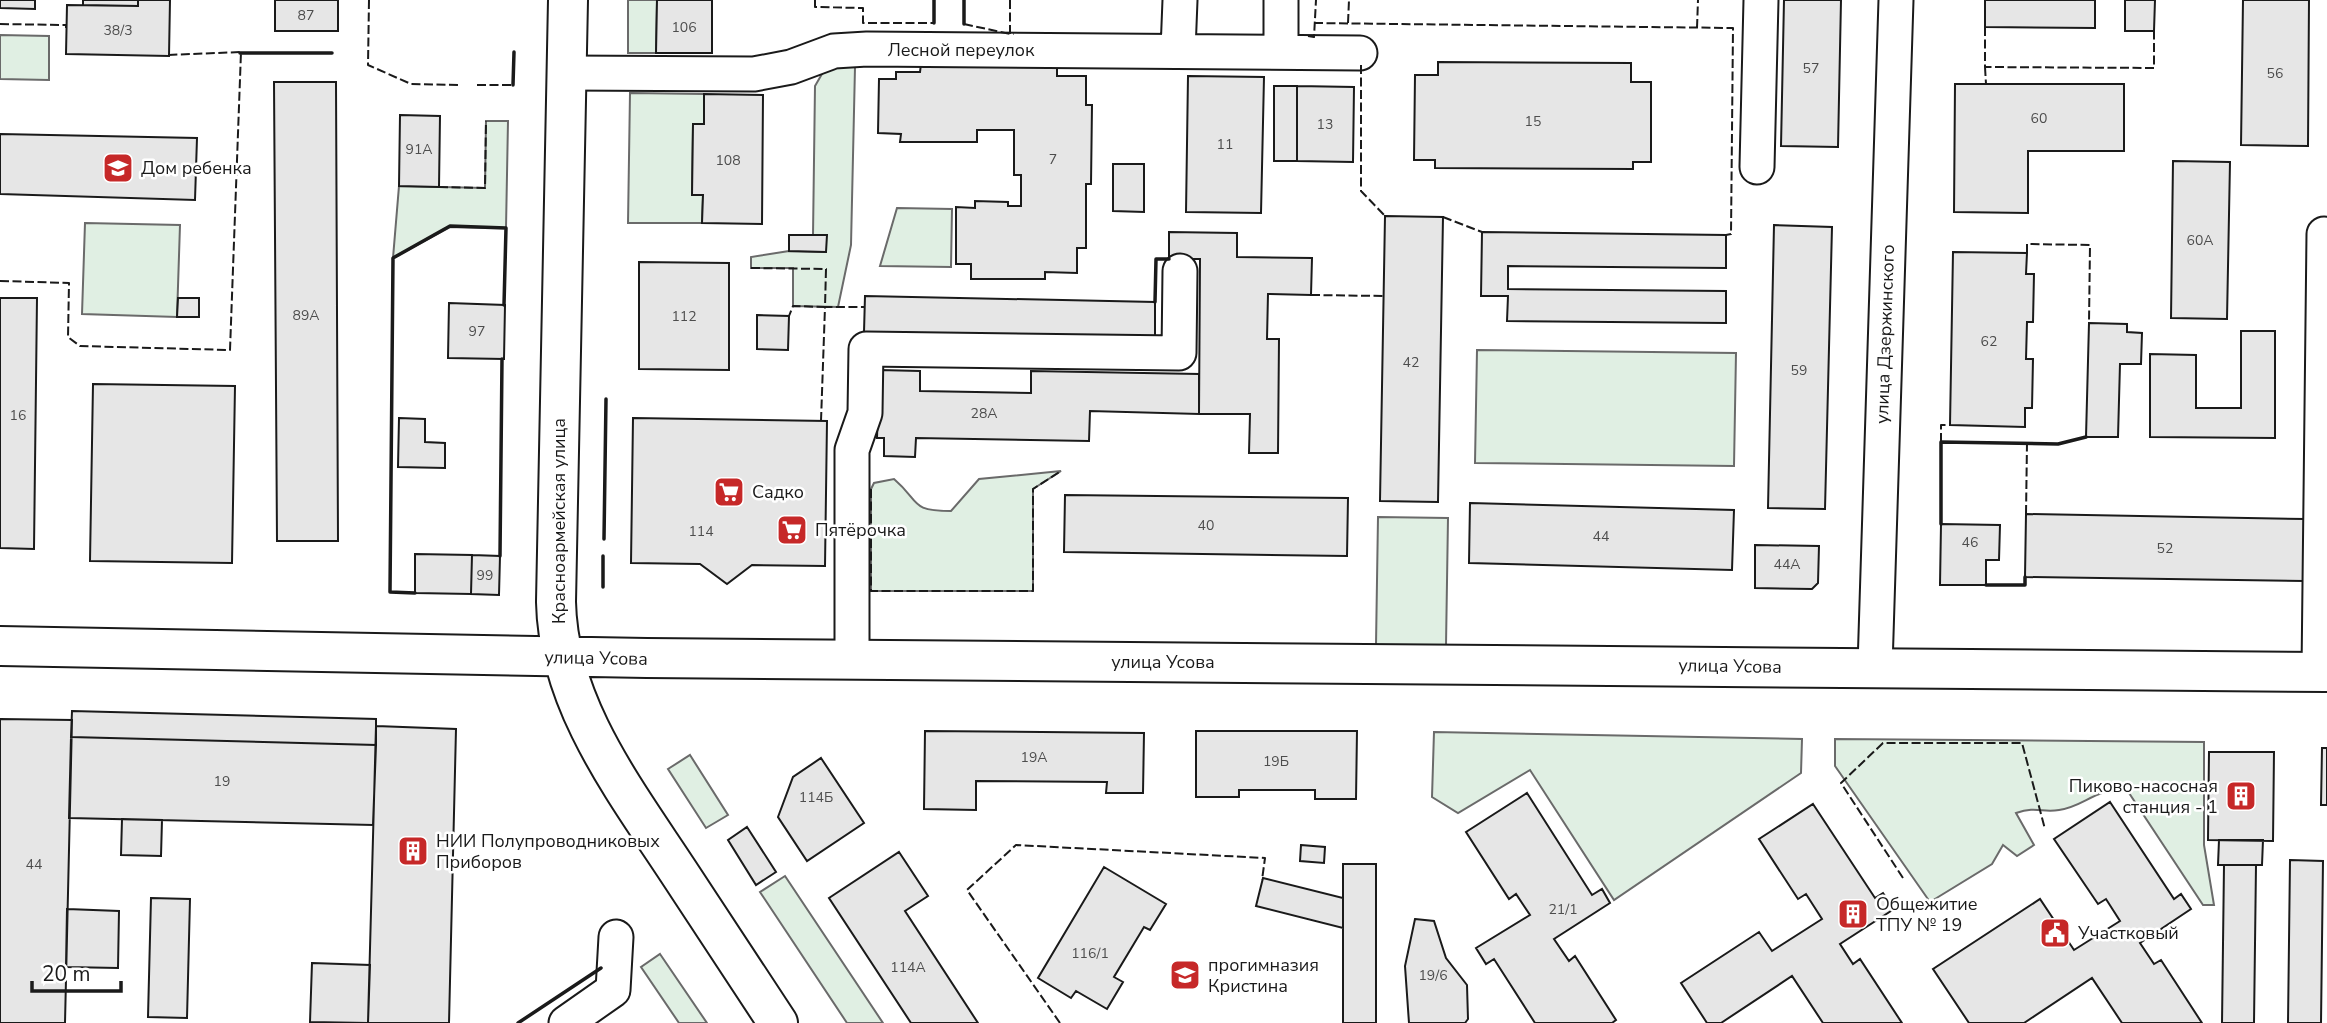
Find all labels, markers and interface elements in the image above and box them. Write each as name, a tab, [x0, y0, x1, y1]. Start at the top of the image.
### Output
house number: 87	[298, 6, 314, 25]
house number: 106	[671, 18, 697, 37]
house number: 38/3	[103, 21, 133, 40]
street label: Лесной переулок	[888, 38, 1035, 62]
house number: 57	[1803, 59, 1819, 78]
house number: 56	[2267, 64, 2283, 83]
house number: 60	[2031, 109, 2047, 128]
house number: 15	[1525, 112, 1541, 131]
house number: 13	[1317, 115, 1333, 134]
house number: 11	[1217, 135, 1233, 154]
house number: 91А	[405, 140, 433, 159]
house number: 7	[1049, 150, 1057, 169]
school or university icon: Дом ребенка	[101, 151, 135, 185]
house number: 108	[715, 151, 741, 170]
place label: Дом ребенка	[141, 156, 252, 180]
house number: 60А	[2186, 231, 2214, 250]
street label: улица Дзержинского	[1870, 244, 1900, 424]
house number: 89А	[292, 306, 320, 325]
house number: 112	[671, 307, 697, 326]
house number: 97	[469, 322, 485, 341]
house number: 62	[1981, 332, 1997, 351]
house number: 42	[1403, 353, 1419, 372]
house number: 59	[1791, 361, 1807, 380]
house number: 28А	[970, 404, 998, 423]
house number: 16	[10, 406, 26, 425]
street label: Красноармейская улица	[547, 418, 571, 624]
supermarket icon: Садко	[712, 475, 746, 509]
place label: Садко	[752, 480, 804, 504]
supermarket icon: Пятёрочка	[775, 513, 809, 547]
house number: 40	[1198, 516, 1214, 535]
place label: Пятёрочка	[815, 518, 906, 542]
house number: 114	[688, 522, 714, 541]
house number: 44	[1593, 527, 1609, 546]
house number: 46	[1962, 533, 1978, 552]
house number: 52	[2157, 539, 2173, 558]
house number: 44А	[1773, 555, 1801, 574]
house number: 99	[477, 566, 493, 585]
street label: улица Усова	[544, 645, 648, 671]
street label: улица Усова	[1111, 650, 1215, 674]
street label: улица Усова	[1678, 653, 1782, 679]
house number: 19А	[1020, 748, 1048, 767]
house number: 19Б	[1263, 752, 1289, 771]
house number: 19	[214, 772, 230, 791]
place label: Пиково-насосная станция - 1	[2069, 774, 2218, 819]
building icon: Пиково-насосная станция - 1	[2224, 779, 2258, 813]
house number: 114Б	[799, 788, 833, 807]
place label: НИИ Полупроводниковых Приборов	[436, 829, 660, 874]
building icon: НИИ Полупроводниковых Приборов	[396, 834, 430, 868]
house number: 44	[26, 855, 42, 874]
place label: Общежитие ТПУ № 19	[1876, 892, 1977, 937]
building icon: Общежитие ТПУ № 19	[1836, 897, 1870, 931]
house number: 21/1	[1548, 900, 1578, 919]
public building icon: Участковый	[2038, 916, 2072, 950]
place label: Участковый	[2077, 921, 2179, 945]
house number: 116/1	[1071, 944, 1109, 963]
scale bar	[32, 950, 121, 994]
place label: прогимназия Кристина	[1208, 953, 1319, 998]
house number: 114А	[890, 958, 926, 977]
school or university icon: прогимназия Кристина	[1168, 958, 1202, 992]
text: 20 m	[42, 960, 91, 988]
house number: 19/6	[1418, 966, 1448, 985]

